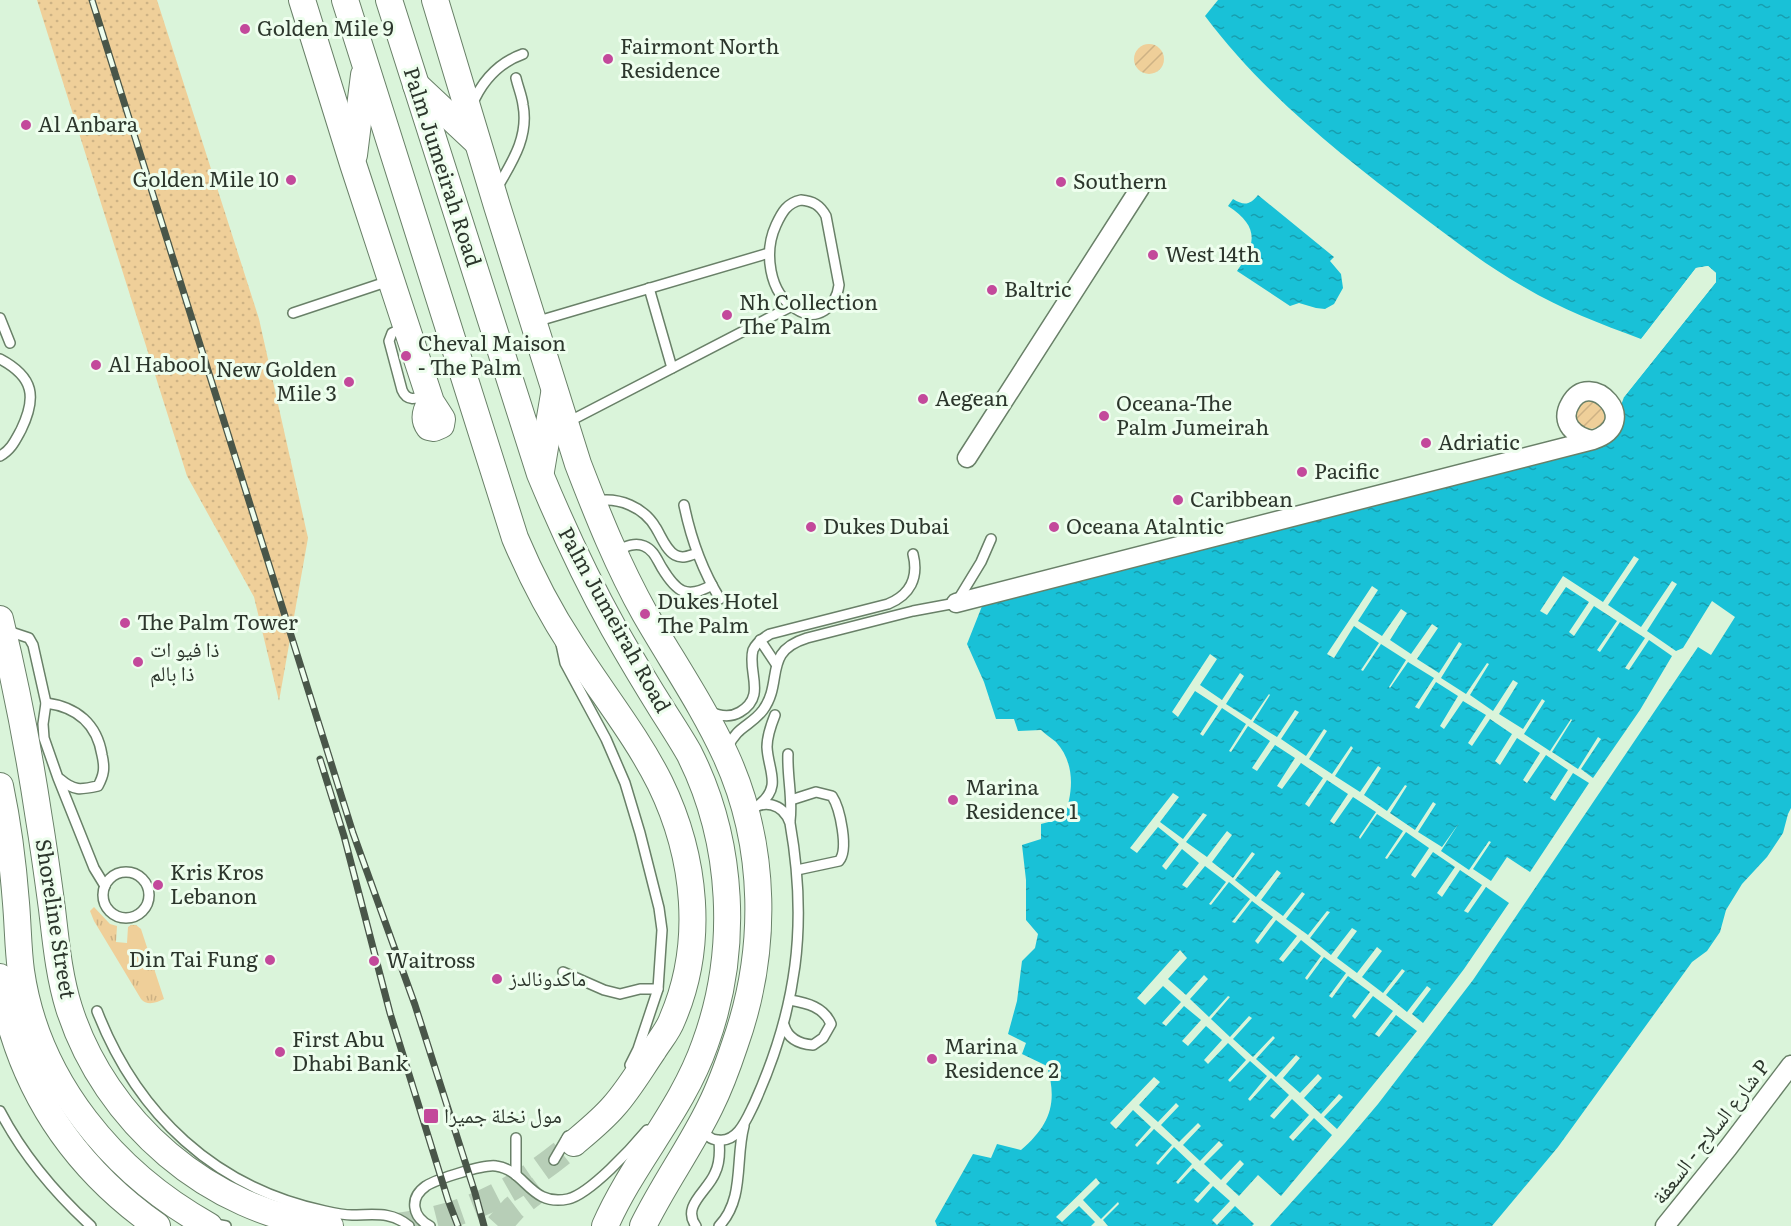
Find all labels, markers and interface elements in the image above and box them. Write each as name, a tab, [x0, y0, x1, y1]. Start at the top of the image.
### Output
place label: Golden Mile 9	[257, 11, 394, 42]
marker: Golden Mile 9	[238, 22, 252, 36]
place label: Fairmont North Residence	[620, 29, 780, 84]
marker: Fairmont North Residence	[601, 52, 615, 66]
street label: Palm Jumeirah Road	[397, 62, 491, 270]
place label: Al Anbara	[38, 107, 139, 138]
marker: Al Anbara	[19, 118, 33, 132]
place label: Golden Mile 10	[133, 162, 279, 193]
place label: Southern	[1073, 164, 1167, 195]
marker: Golden Mile 10	[284, 173, 298, 187]
marker: Southern	[1054, 175, 1068, 189]
place label: West 14th	[1165, 237, 1260, 268]
marker: West 14th	[1146, 248, 1160, 262]
place label: Baltric	[1004, 272, 1071, 303]
marker: Baltric	[985, 283, 999, 297]
place label: Nh Collection The Palm	[739, 285, 878, 340]
marker: Nh Collection The Palm	[720, 308, 734, 322]
place label: Cheval Maison - The Palm	[418, 326, 566, 381]
place label: Al Habool	[108, 347, 207, 378]
marker: Cheval Maison - The Palm	[399, 349, 413, 363]
place label: New Golden Mile 3	[216, 352, 337, 407]
marker: Al Habool	[89, 358, 103, 372]
marker: New Golden Mile 3	[342, 375, 356, 389]
place label: Aegean	[935, 381, 1009, 412]
place label: Oceana-The Palm Jumeirah	[1116, 386, 1269, 441]
marker: Aegean	[916, 392, 930, 406]
marker: Oceana-The Palm Jumeirah	[1097, 409, 1111, 423]
place label: Adriatic	[1438, 425, 1520, 456]
marker: Adriatic	[1419, 436, 1433, 450]
place label: Pacific	[1314, 454, 1379, 485]
marker: Pacific	[1295, 465, 1309, 479]
place label: Caribbean	[1190, 482, 1293, 513]
marker: Caribbean	[1171, 493, 1185, 507]
place label: Dukes Dubai	[823, 509, 949, 540]
place label: Oceana Atalntic	[1066, 509, 1224, 540]
street label: Palm Jumeirah Road	[552, 520, 680, 718]
marker: Dukes Dubai	[804, 520, 818, 534]
marker: Oceana Atalntic	[1047, 520, 1061, 534]
place label: Dukes Hotel The Palm	[657, 584, 779, 639]
place label: The Palm Tower	[137, 605, 298, 636]
marker: Dukes Hotel The Palm	[638, 607, 652, 621]
marker: The Palm Tower	[118, 616, 132, 630]
place label: ذا فيو ات ذا بالم	[150, 632, 220, 688]
marker: ذا فيو ات ذا بالم	[131, 655, 145, 669]
place label: Marina Residence 1	[965, 770, 1078, 825]
marker: Marina Residence 1	[946, 793, 960, 807]
street label: Shoreline Street	[30, 836, 86, 1001]
place label: Kris Kros Lebanon	[170, 855, 264, 910]
marker: Kris Kros Lebanon	[151, 878, 165, 892]
place label: Din Tai Fung	[129, 942, 258, 973]
place label: Waitross	[386, 943, 475, 974]
marker: Din Tai Fung	[263, 953, 277, 967]
marker: Waitross	[367, 954, 381, 968]
place label: ماكدونالدز	[508, 961, 586, 992]
marker: ماكدونالدز	[490, 972, 504, 986]
place label: First Abu Dhabi Bank	[292, 1022, 408, 1077]
place label: Marina Residence 2	[944, 1029, 1059, 1084]
marker: First Abu Dhabi Bank	[273, 1045, 287, 1059]
street label: شارع السلاج - السعفة P	[1643, 1051, 1776, 1209]
marker: Marina Residence 2	[925, 1052, 939, 1066]
place label: مول نخلة جميرا	[444, 1098, 562, 1129]
marker: مول نخلة جميرا	[422, 1107, 440, 1125]

